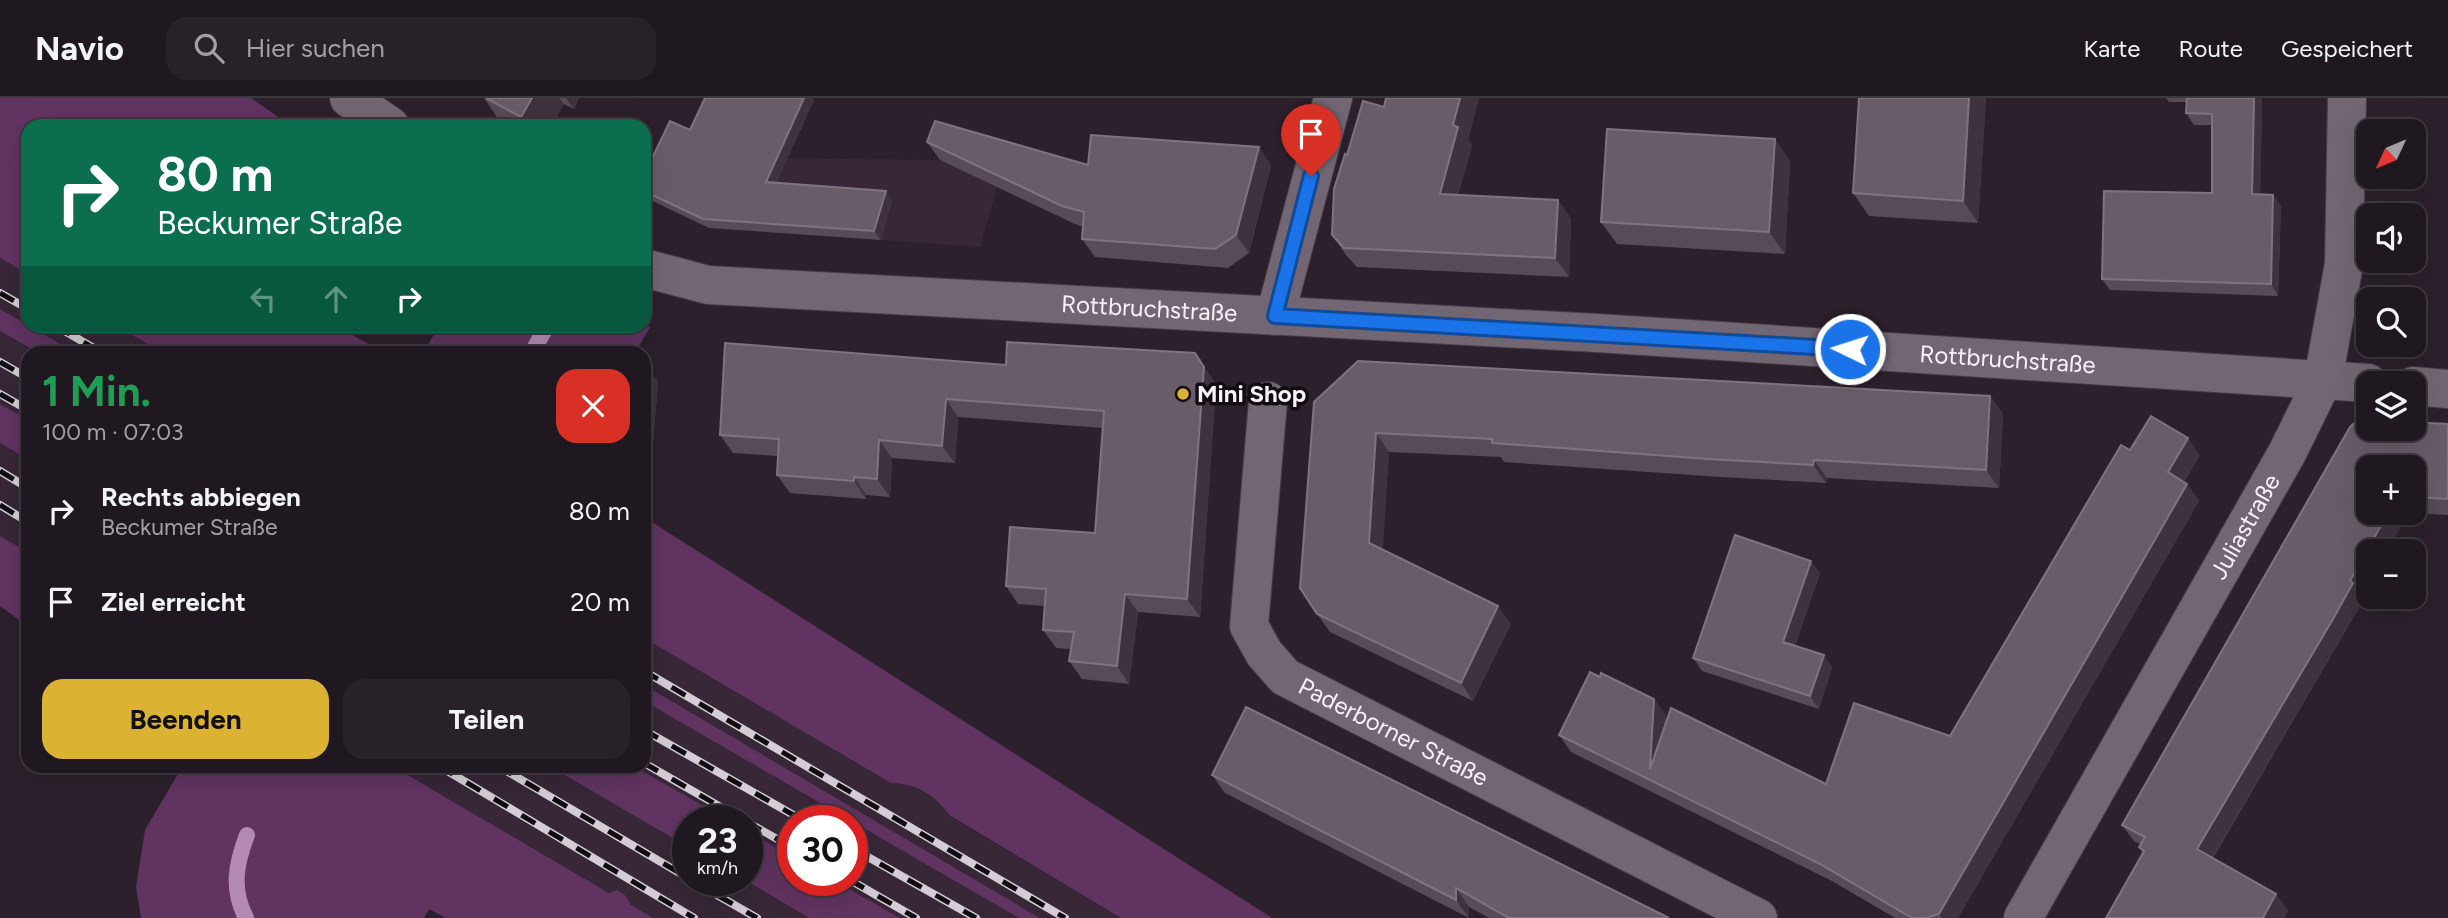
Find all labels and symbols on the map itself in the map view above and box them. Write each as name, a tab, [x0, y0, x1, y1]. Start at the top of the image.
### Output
pin	[1281, 104, 1341, 176]
north arrow	[2356, 119, 2426, 189]
street label: Rottbruchstraße	[1060, 289, 1238, 328]
position arrow	[1813, 312, 1887, 386]
street label: Rottbruchstraße	[1919, 339, 2097, 379]
place label: Mini Shop	[1197, 379, 1306, 408]
marker: Mini Shop	[1175, 386, 1191, 402]
street label: Juliastraße	[2203, 469, 2286, 584]
street label: Paderborner Straße	[1294, 671, 1493, 792]
speed limit sign: 30	[777, 805, 868, 896]

